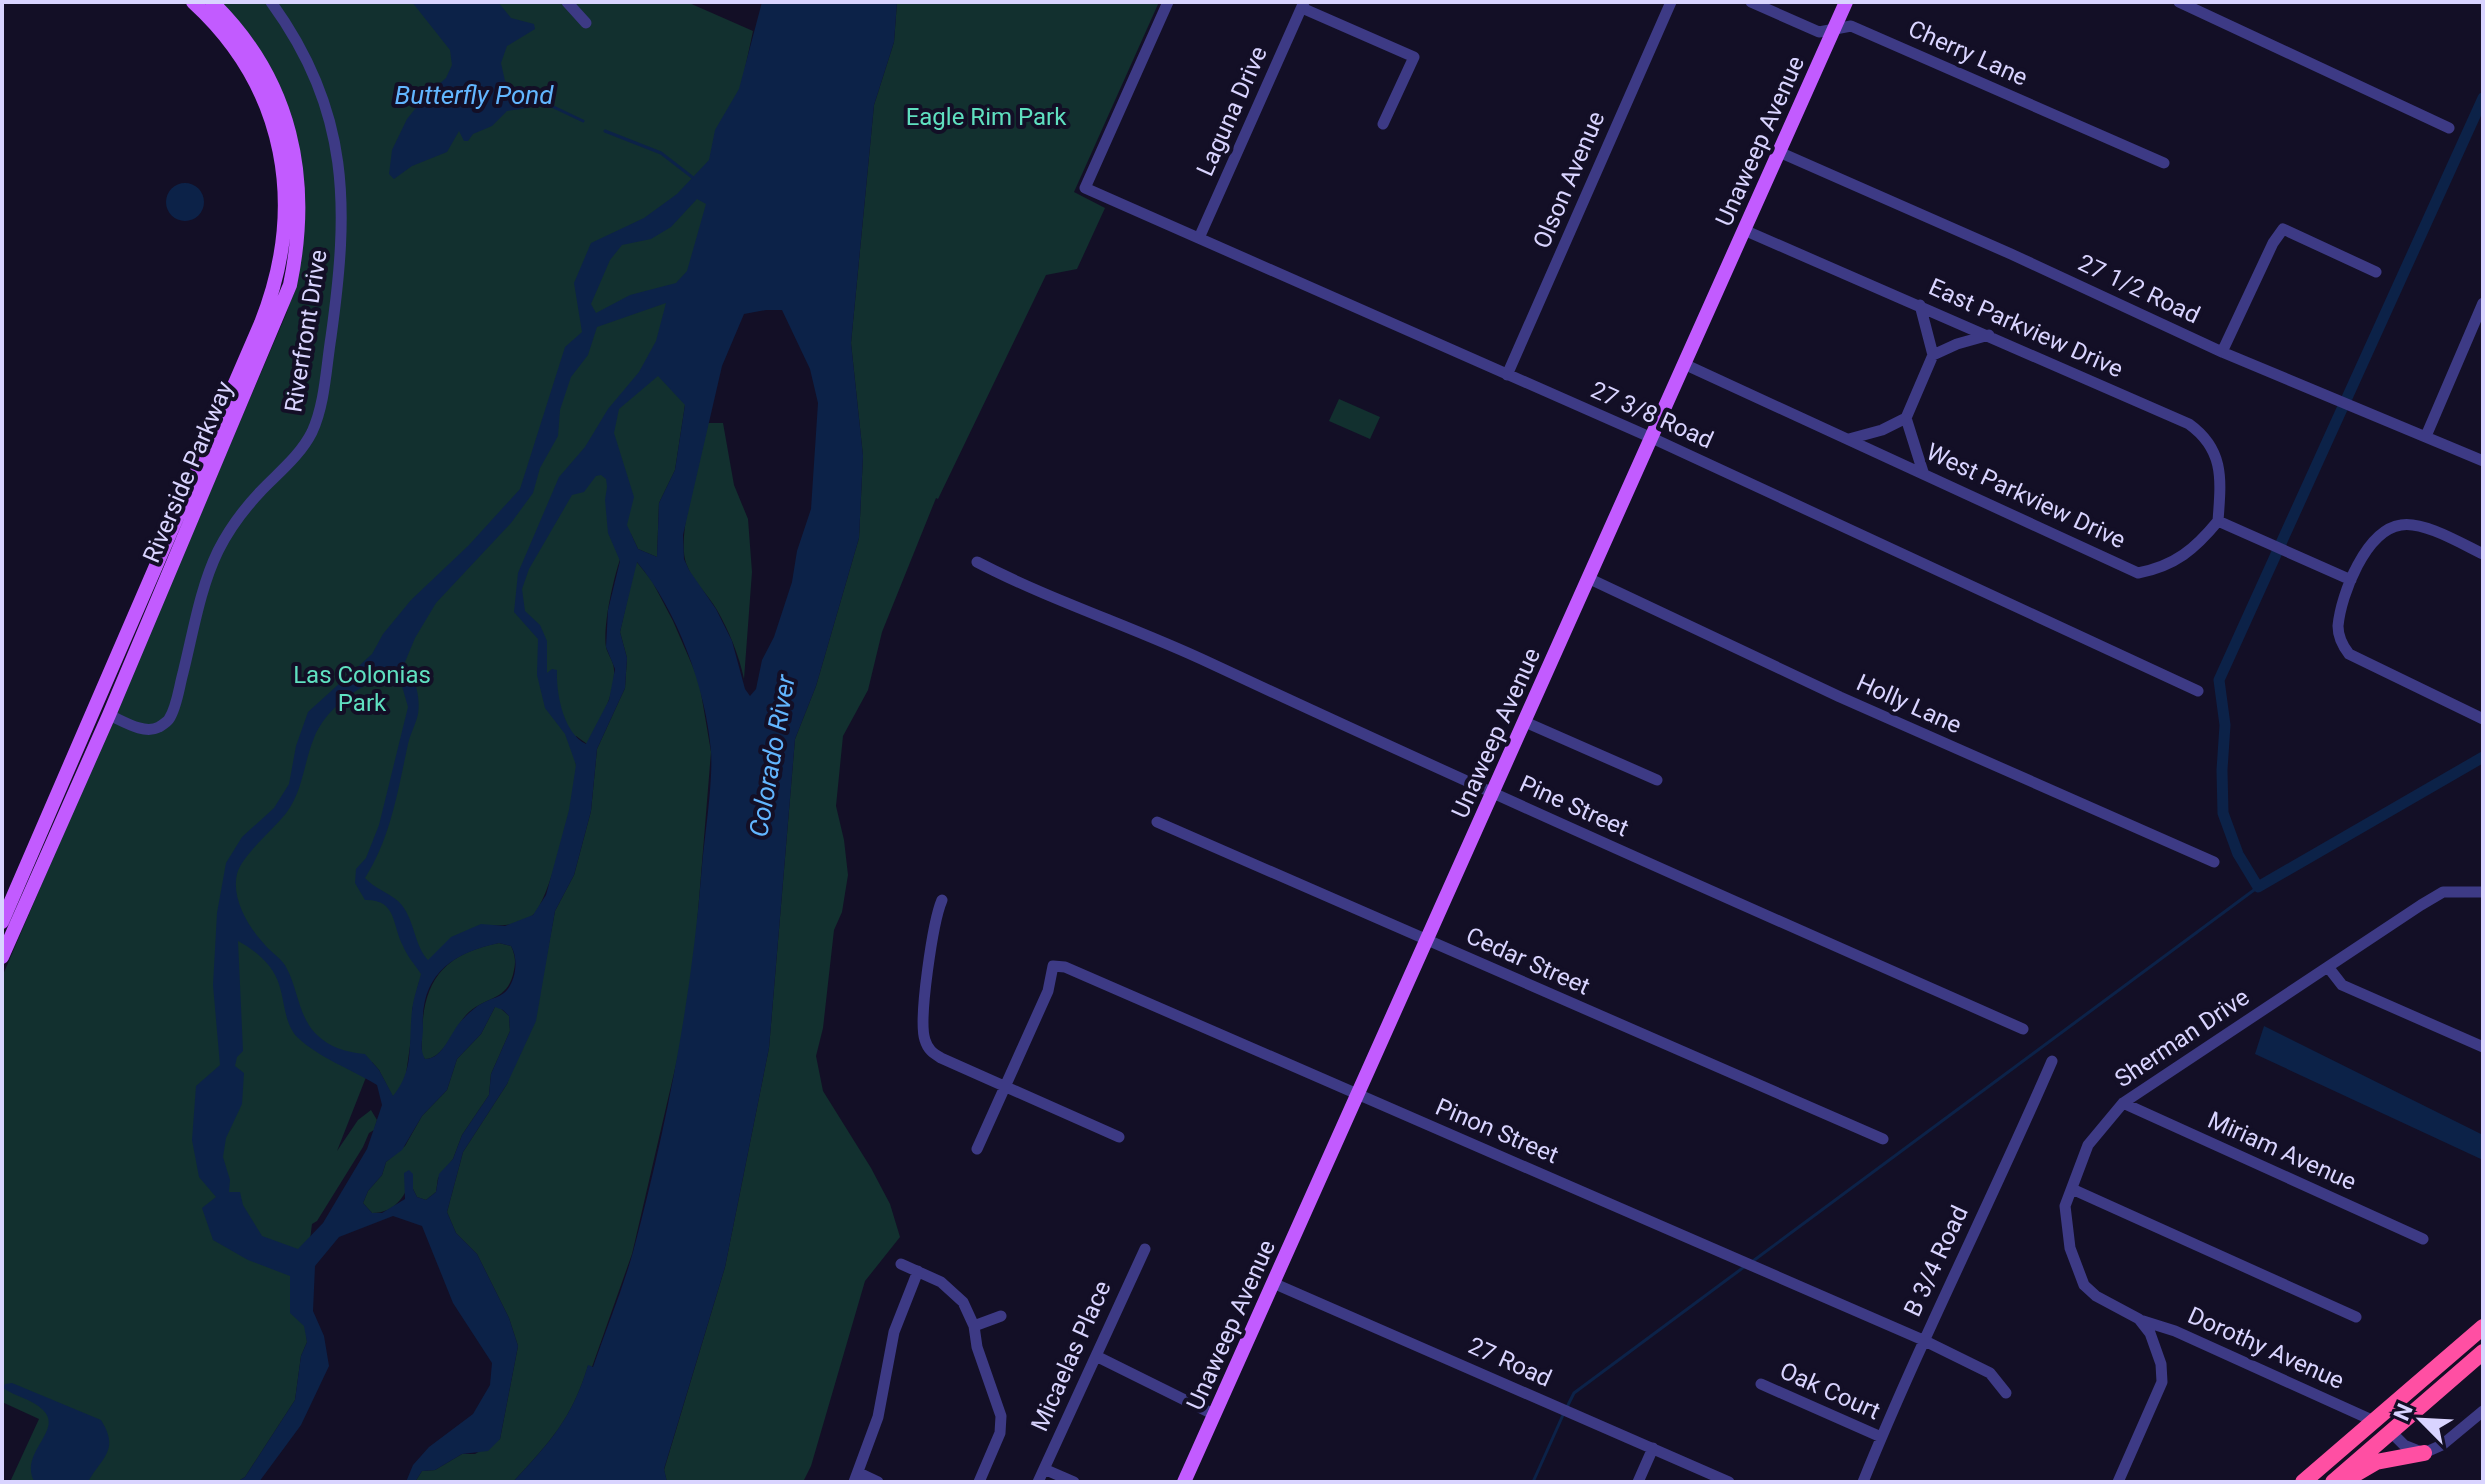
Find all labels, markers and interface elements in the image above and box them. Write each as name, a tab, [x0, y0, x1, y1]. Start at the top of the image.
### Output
street label: Cherry Lane	[1904, 14, 2032, 92]
street label: Laguna Drive	[1191, 42, 1273, 180]
street label: Unaweep Avenue	[1710, 52, 1810, 230]
water label: Butterfly Pond	[395, 80, 554, 110]
park label: Eagle Rim Park	[906, 103, 1067, 131]
street label: Olson Avenue	[1528, 107, 1610, 253]
street label: Riverfront Drive	[279, 248, 333, 414]
street label: 27 1/2 Road	[2074, 249, 2204, 329]
street label: East Parkview Drive	[1925, 273, 2127, 383]
street label: 27 3/8 Road	[1587, 376, 1717, 454]
street label: Riverside Parkway	[137, 377, 239, 567]
street label: West Parkview Drive	[1922, 438, 2130, 554]
street label: Unaweep Avenue	[1446, 644, 1546, 822]
park label: Las Colonias Park	[293, 661, 431, 717]
street label: Holly Lane	[1852, 668, 1966, 740]
water label: Colorado River	[743, 671, 801, 839]
street label: Pine Street	[1515, 770, 1633, 842]
street label: Cedar Street	[1462, 921, 1594, 1001]
street label: Sherman Drive	[2110, 983, 2254, 1093]
street label: Pinon Street	[1431, 1093, 1563, 1169]
street label: Miriam Avenue	[2204, 1106, 2360, 1196]
street label: B 3/4 Road	[1898, 1201, 1974, 1321]
street label: Unaweep Avenue	[1181, 1236, 1281, 1414]
street label: Micaelas Place	[1025, 1276, 1117, 1436]
street label: Dorothy Avenue	[2184, 1301, 2348, 1395]
street label: 27 Road	[1464, 1331, 1556, 1393]
street label: Oak Court	[1776, 1356, 1885, 1426]
north arrow	[2381, 1380, 2461, 1460]
text: N	[2389, 1400, 2418, 1424]

